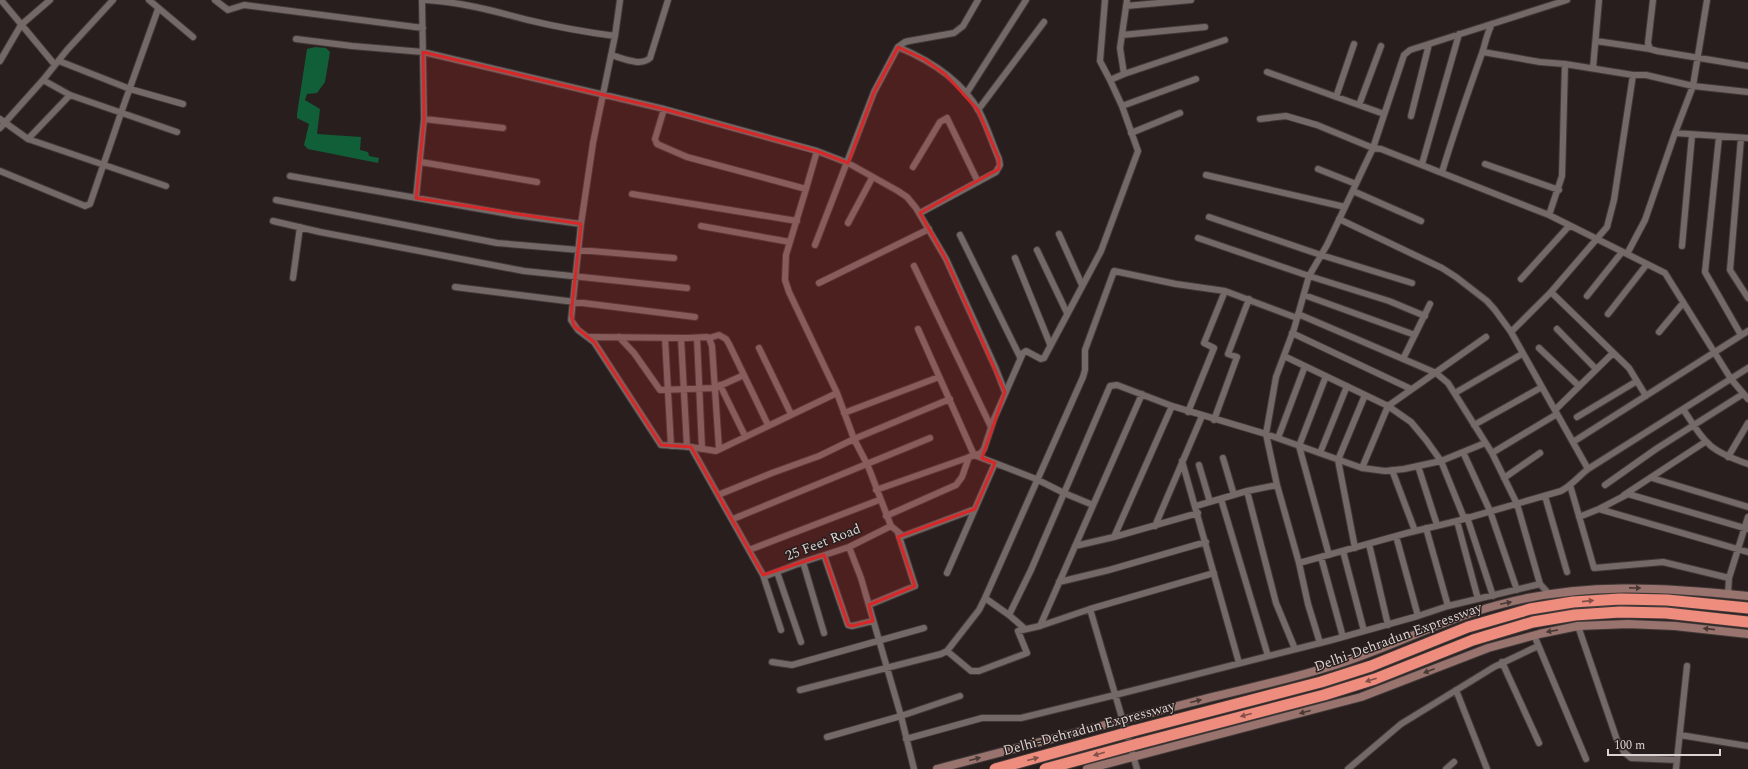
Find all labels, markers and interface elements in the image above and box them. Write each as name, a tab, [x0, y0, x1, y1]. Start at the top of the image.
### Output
street label: 25 Feet Road	[782, 518, 864, 566]
one-way arrow	[1629, 585, 1642, 591]
street label: Delhi-Dehradun Expressway	[1311, 596, 1486, 677]
one-way arrow	[1582, 597, 1594, 604]
one-way arrow	[1500, 599, 1512, 605]
one-way arrow	[1703, 626, 1715, 633]
one-way arrow	[1546, 629, 1558, 635]
one-way arrow	[1422, 669, 1434, 675]
one-way arrow	[1365, 677, 1377, 683]
street label: Delhi-Dehradun Expressway	[1001, 695, 1179, 761]
one-way arrow	[1190, 698, 1202, 704]
one-way arrow	[1299, 709, 1311, 715]
one-way arrow	[1240, 712, 1252, 718]
scale bar	[1608, 731, 1720, 757]
text: 100 m	[1614, 736, 1645, 755]
one-way arrow	[1093, 751, 1105, 757]
one-way arrow	[1026, 755, 1039, 761]
one-way arrow	[969, 756, 981, 762]

